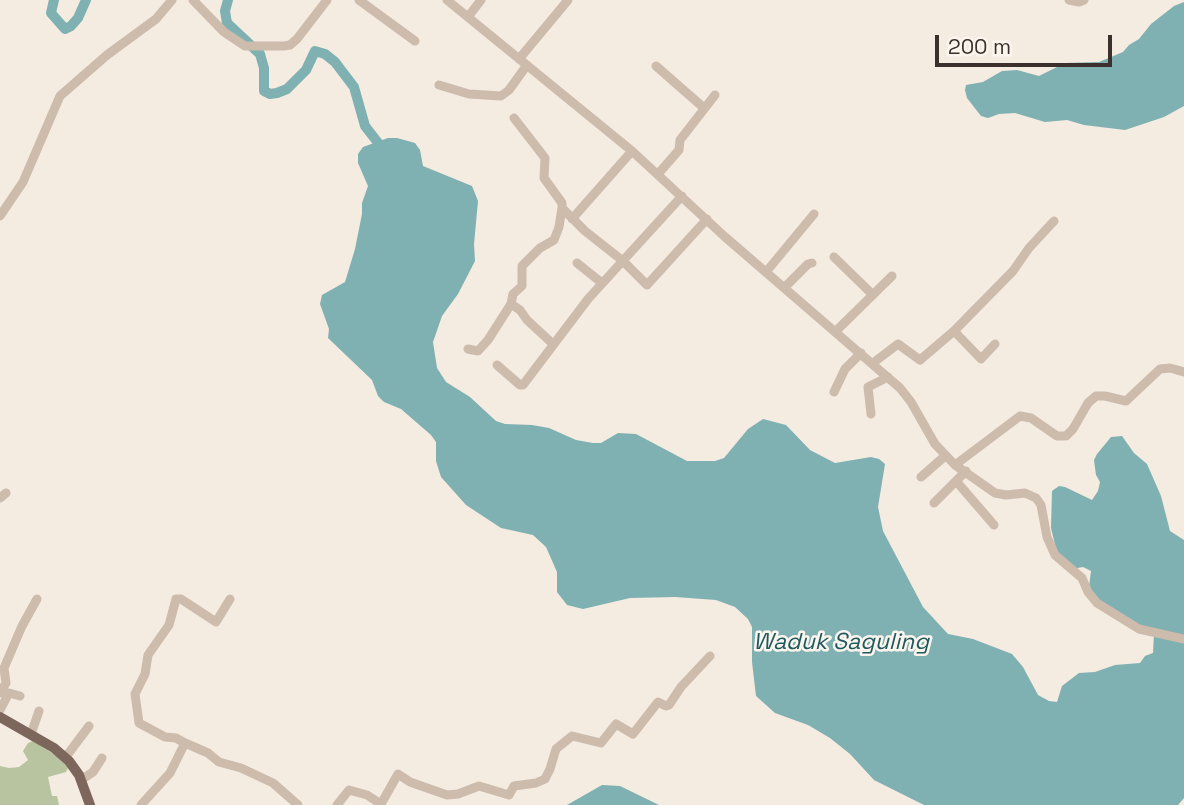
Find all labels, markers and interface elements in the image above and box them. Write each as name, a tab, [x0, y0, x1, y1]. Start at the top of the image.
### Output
scale bar	[939, 21, 1116, 65]
text: 200 m	[948, 33, 1011, 60]
water label: Waduk Saguling	[753, 629, 929, 657]

